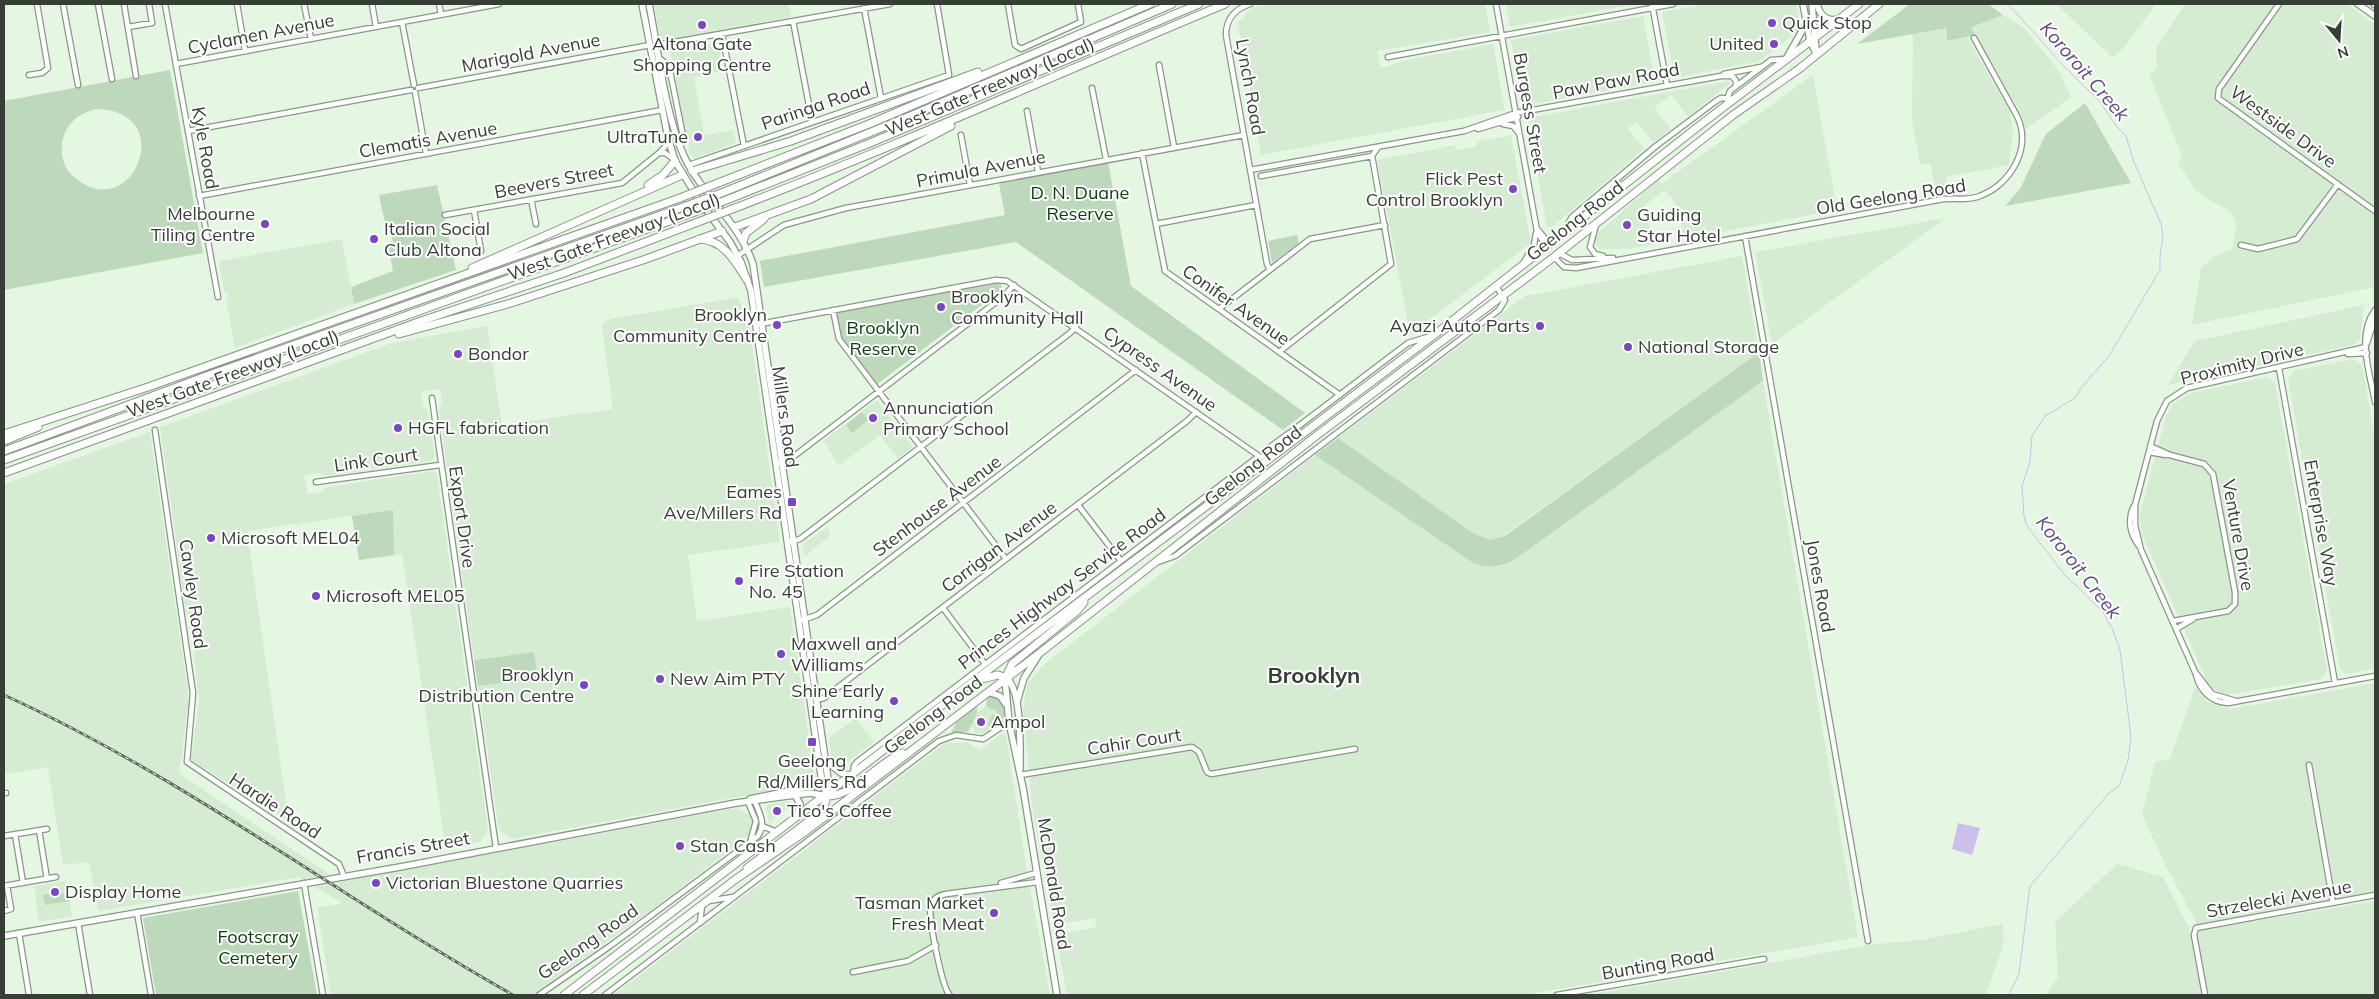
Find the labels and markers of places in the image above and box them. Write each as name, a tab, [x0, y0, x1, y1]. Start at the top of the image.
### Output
place label: Quick Stop	[1782, 11, 1872, 34]
marker: Quick Stop	[1766, 17, 1778, 29]
marker: Altona Gate Shopping Centre	[696, 19, 708, 31]
place label: Altona Gate Shopping Centre	[633, 32, 771, 76]
place label: United	[1709, 32, 1764, 55]
marker: United	[1768, 38, 1780, 50]
place label: UltraTune	[607, 125, 688, 148]
marker: UltraTune	[692, 131, 704, 143]
place label: Flick Pest Control Brooklyn	[1366, 167, 1503, 211]
marker: Flick Pest Control Brooklyn	[1507, 183, 1519, 195]
place label: Melbourne Tiling Centre	[151, 202, 255, 246]
place label: Guiding Star Hotel	[1637, 203, 1721, 247]
place label: Italian Social Club Altona	[384, 217, 490, 261]
marker: Melbourne Tiling Centre	[259, 218, 271, 230]
marker: Guiding Star Hotel	[1621, 219, 1633, 231]
marker: Italian Social Club Altona	[368, 233, 380, 245]
place label: Brooklyn Community Hall	[951, 285, 1084, 329]
marker: Brooklyn Community Hall	[935, 301, 947, 313]
place label: Brooklyn Community Centre	[613, 303, 767, 347]
place label: Ayazi Auto Parts	[1390, 314, 1530, 337]
marker: Brooklyn Community Centre	[771, 319, 783, 331]
marker: Ayazi Auto Parts	[1534, 320, 1546, 332]
place label: National Storage	[1638, 335, 1779, 358]
marker: National Storage	[1622, 341, 1634, 353]
place label: Bondor	[468, 342, 529, 365]
marker: Bondor	[452, 348, 464, 360]
place label: Annunciation Primary School	[883, 396, 1009, 440]
marker: Annunciation Primary School	[867, 412, 879, 424]
place label: HGFL fabrication	[408, 416, 549, 439]
marker: HGFL fabrication	[392, 422, 404, 434]
place label: Eames Ave/Millers Rd	[664, 480, 782, 524]
marker: Eames Ave/Millers Rd	[786, 496, 798, 508]
place label: Microsoft MEL04	[221, 526, 360, 549]
marker: Microsoft MEL04	[205, 532, 217, 544]
place label: Fire Station No. 45	[749, 559, 844, 603]
marker: Fire Station No. 45	[733, 575, 745, 587]
place label: Microsoft MEL05	[326, 584, 465, 607]
marker: Microsoft MEL05	[310, 590, 322, 602]
place label: Maxwell and Williams	[791, 632, 897, 676]
marker: Maxwell and Williams	[775, 648, 787, 660]
place label: Brooklyn Distribution Centre	[418, 663, 574, 707]
place label: New Aim PTY	[670, 667, 786, 690]
marker: New Aim PTY	[654, 673, 666, 685]
marker: Brooklyn Distribution Centre	[578, 679, 590, 691]
place label: Shine Early Learning	[791, 679, 884, 723]
marker: Shine Early Learning	[888, 695, 900, 707]
place label: Ampol	[991, 710, 1045, 733]
marker: Ampol	[975, 716, 987, 728]
marker: Geelong Rd/Millers Rd	[806, 736, 818, 748]
place label: Geelong Rd/Millers Rd	[757, 749, 867, 793]
place label: Tico's Coffee	[787, 799, 892, 822]
marker: Tico's Coffee	[771, 805, 783, 817]
place label: Stan Cash	[690, 834, 776, 857]
marker: Stan Cash	[674, 840, 686, 852]
place label: Victorian Bluestone Quarries	[386, 871, 623, 894]
marker: Victorian Bluestone Quarries	[370, 877, 382, 889]
place label: Display Home	[65, 880, 181, 903]
marker: Display Home	[49, 886, 61, 898]
place label: Tasman Market Fresh Meat	[855, 891, 984, 935]
marker: Tasman Market Fresh Meat	[988, 907, 1000, 919]

